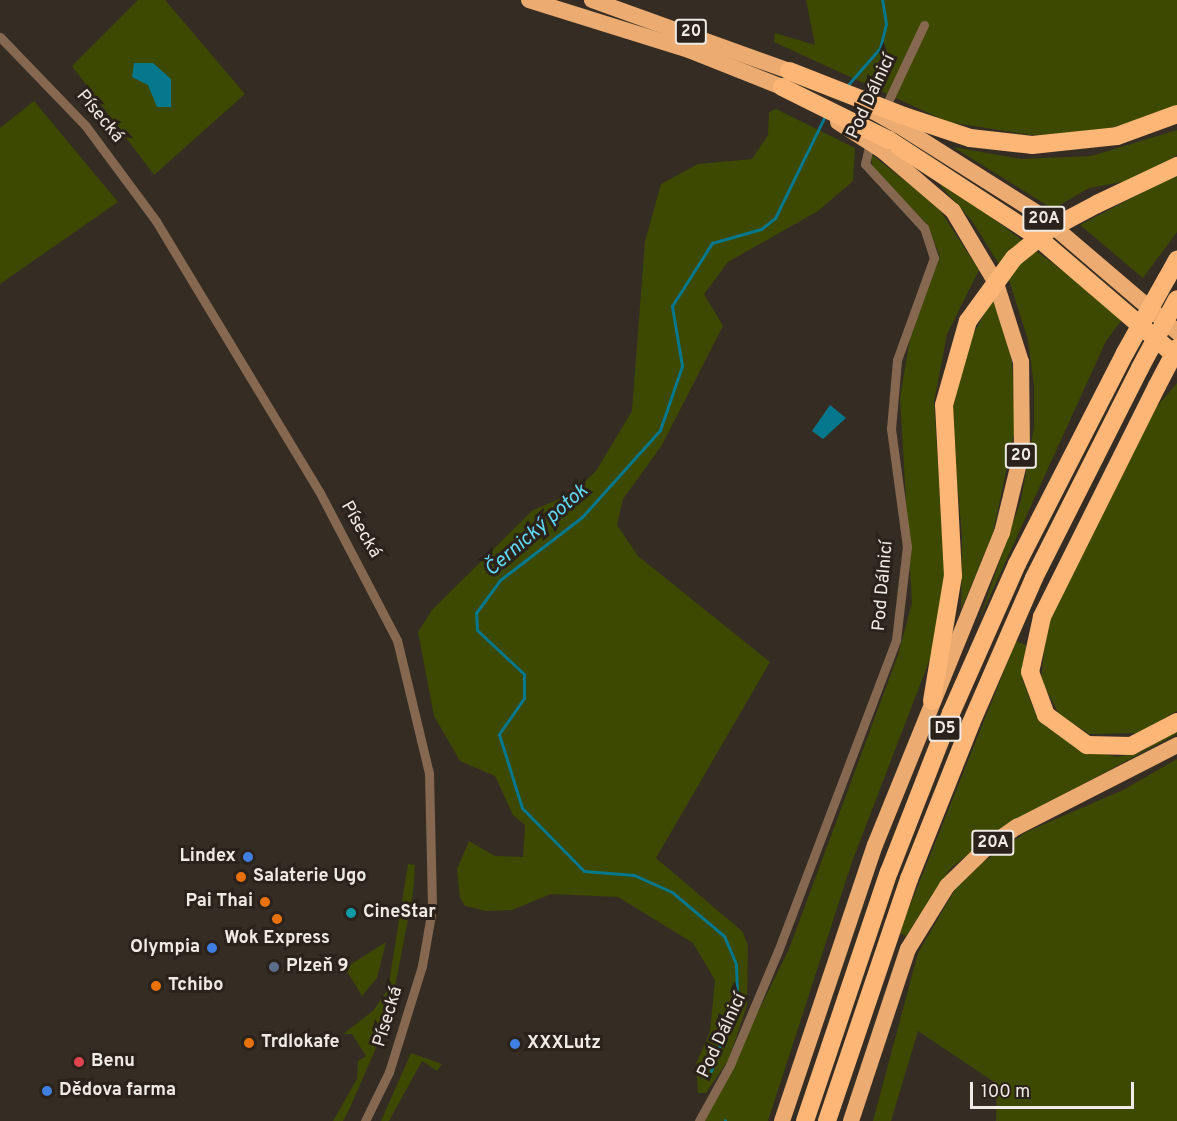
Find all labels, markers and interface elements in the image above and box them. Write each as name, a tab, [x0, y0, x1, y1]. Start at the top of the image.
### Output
road number: 20	[674, 19, 708, 45]
street label: Pod Dálnicí	[843, 51, 901, 143]
street label: Písecká	[71, 86, 127, 148]
road number: 20A	[1022, 206, 1066, 232]
road number: 20	[1004, 443, 1038, 469]
water label: Černický potok	[480, 480, 594, 582]
street label: Písecká	[335, 498, 385, 562]
street label: Pod Dálnicí	[869, 540, 899, 632]
road number: D5	[927, 716, 963, 742]
road number: 20A	[970, 830, 1016, 856]
place label: Lindex	[180, 846, 236, 868]
marker: Lindex	[241, 850, 255, 864]
place label: Salaterie Ugo	[253, 866, 366, 888]
marker: Salaterie Ugo	[234, 870, 248, 884]
place label: Pai Thai	[186, 891, 253, 913]
marker: Pai Thai	[258, 895, 272, 909]
place label: CineStar	[363, 902, 436, 924]
marker: CineStar	[344, 906, 358, 920]
marker: Wok Express	[270, 912, 284, 926]
place label: Wok Express	[224, 928, 330, 950]
place label: Olympia	[130, 937, 200, 959]
marker: Olympia	[205, 941, 219, 955]
place label: Plzeň 9	[286, 956, 349, 978]
marker: Plzeň 9	[267, 960, 281, 974]
place label: Tchibo	[168, 975, 223, 997]
marker: Tchibo	[149, 979, 163, 993]
street label: Písecká	[370, 984, 408, 1050]
street label: Pod Dálnicí	[694, 990, 752, 1082]
place label: Trdlokafe	[261, 1032, 340, 1054]
place label: XXXLutz	[527, 1033, 601, 1055]
marker: Trdlokafe	[242, 1036, 256, 1050]
marker: XXXLutz	[508, 1037, 522, 1051]
place label: Benu	[91, 1051, 135, 1073]
marker: Benu	[72, 1055, 86, 1069]
scale bar	[973, 1070, 1136, 1108]
place label: Dědova farma	[59, 1080, 176, 1102]
text: 100 m	[981, 1081, 1030, 1104]
marker: Dědova farma	[40, 1084, 54, 1098]

